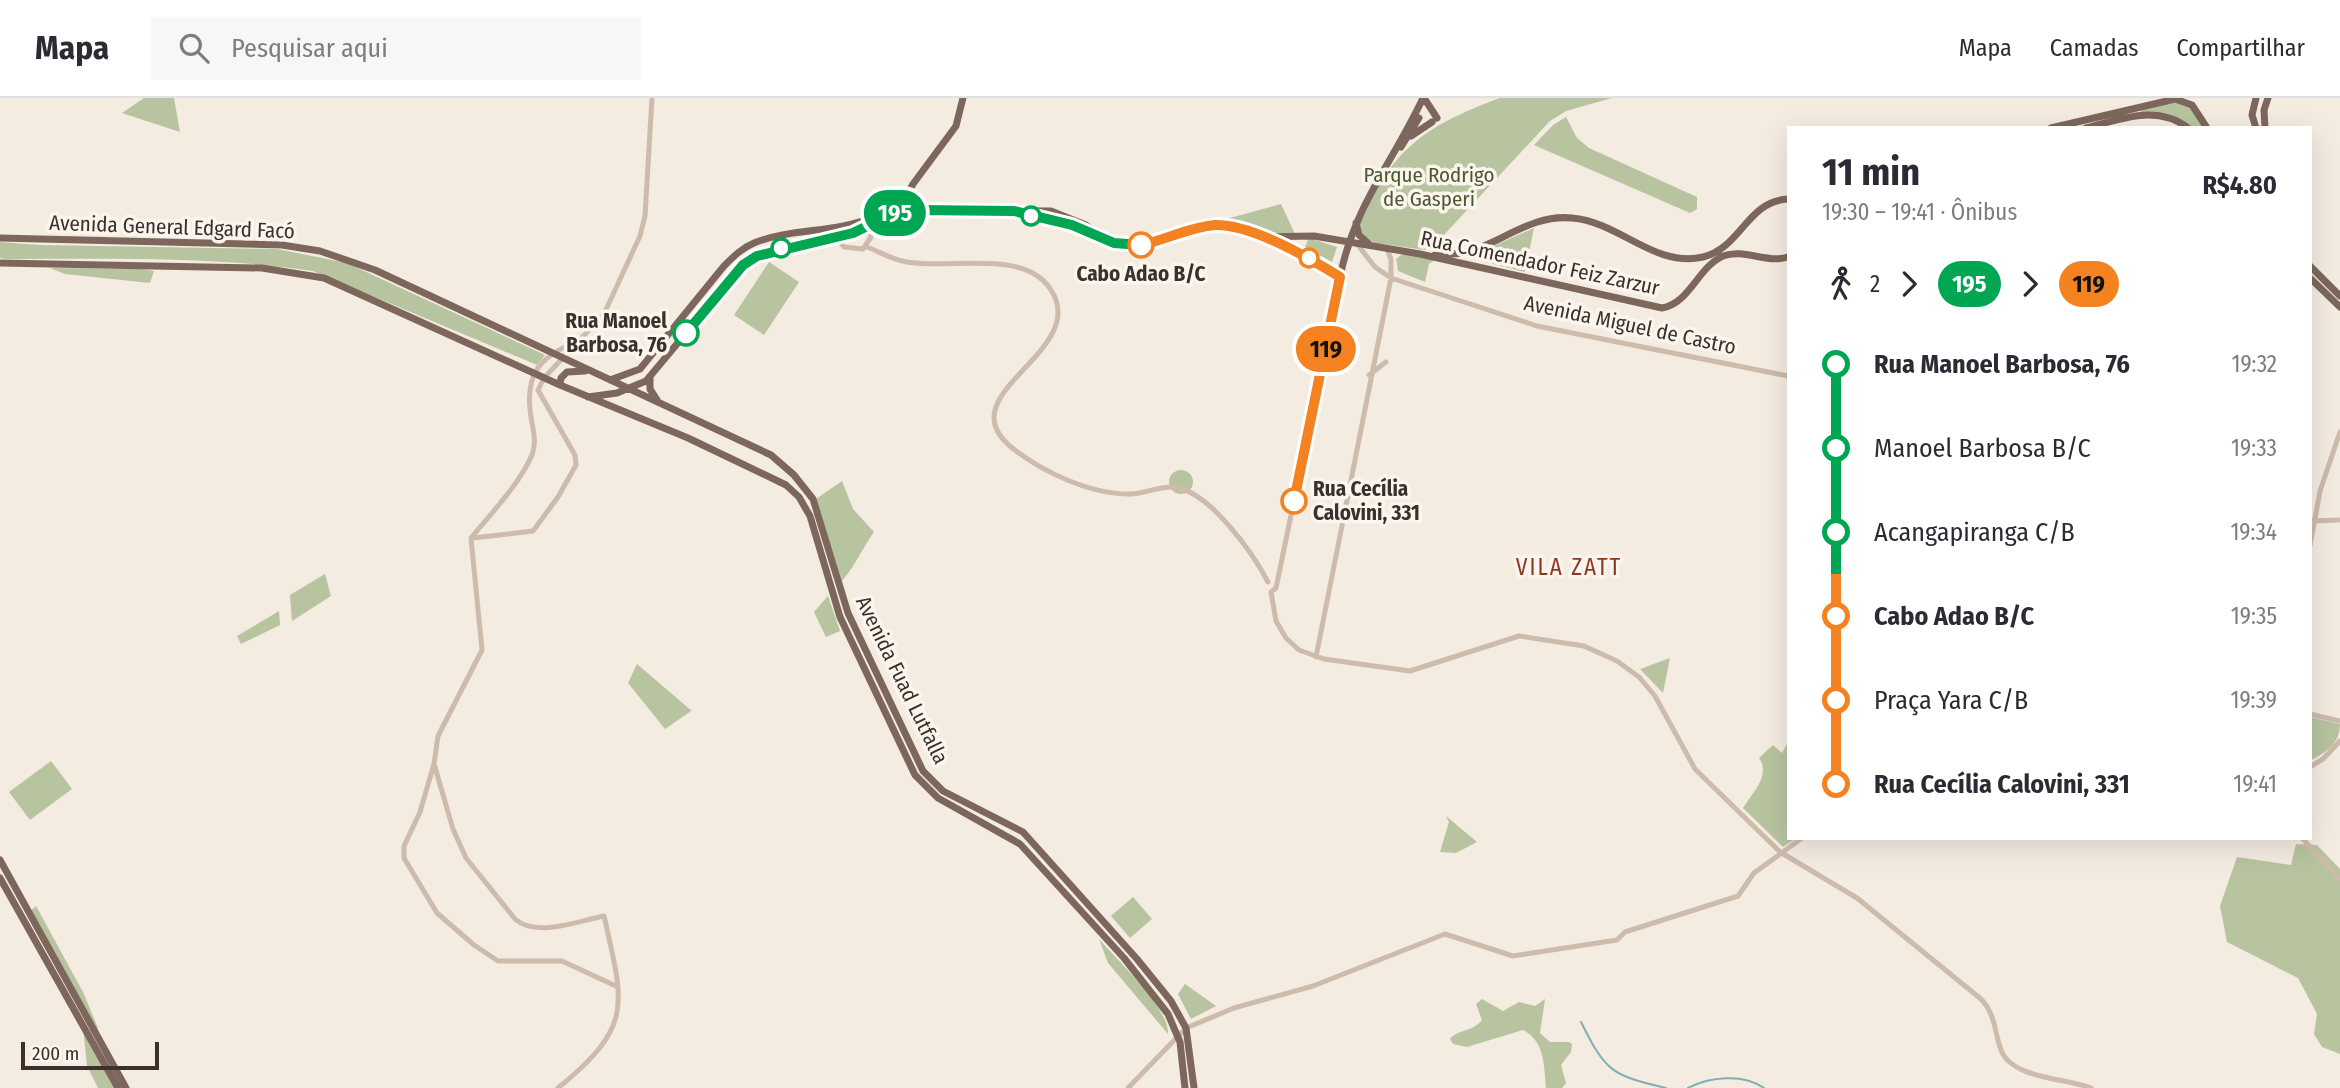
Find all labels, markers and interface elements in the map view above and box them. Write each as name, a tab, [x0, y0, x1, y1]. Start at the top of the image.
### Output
search box	[151, 17, 641, 80]
text: Mapa	[35, 28, 109, 68]
icon: search	[175, 29, 213, 67]
text: Pesquisar aqui	[231, 33, 388, 64]
text: Mapa	[1959, 34, 2012, 62]
text: Camadas	[2050, 34, 2139, 62]
text: Compartilhar	[2177, 34, 2305, 62]
text: 11 min	[1822, 149, 1920, 195]
park label: Parque Rodrigo de Gasperi	[1363, 162, 1495, 212]
text: R$4.80	[2202, 170, 2277, 201]
line badge: 195	[855, 190, 935, 236]
text: 19:30 – 19:41 · Ônibus	[1822, 198, 2017, 226]
text: 195	[878, 199, 912, 227]
unlabelled marker	[1021, 206, 1041, 226]
street label: Avenida General Edgard Facó	[49, 210, 295, 244]
street label: Rua Comendador Feiz Zarzur	[1418, 225, 1662, 301]
marker: Cabo Adao B/C	[1128, 232, 1154, 258]
unlabelled marker	[771, 238, 791, 258]
unlabelled marker	[1299, 248, 1319, 268]
place label: Cabo Adao B/C	[1076, 261, 1206, 287]
icon: walk	[1822, 265, 1860, 303]
icon: forward	[1890, 265, 1928, 303]
icon: forward	[2011, 265, 2049, 303]
text: 2	[1870, 270, 1880, 298]
text: 195	[1952, 270, 1987, 298]
text: 119	[2073, 270, 2105, 298]
street label: Avenida Miguel de Castro	[1522, 290, 1738, 360]
place label: Rua Manoel Barbosa, 76	[565, 308, 667, 358]
marker: Rua Manoel Barbosa, 76	[673, 320, 699, 346]
line badge: 119	[1286, 326, 1366, 372]
text: 119	[1310, 335, 1342, 363]
text: Rua Manoel Barbosa, 76	[1874, 349, 2130, 380]
text: 19:32	[2231, 350, 2277, 378]
text: Manoel Barbosa B/C	[1874, 433, 2091, 464]
text: 19:33	[2231, 434, 2277, 462]
place label: Rua Cecília Calovini, 331	[1313, 476, 1420, 526]
marker: Rua Cecília Calovini, 331	[1281, 488, 1307, 514]
text: Acangapiranga C/B	[1874, 517, 2075, 548]
text: 19:34	[2230, 518, 2277, 546]
district label: VILA ZATT	[1516, 553, 1622, 581]
street label: Avenida Fuad Lutfalla	[850, 592, 954, 768]
text: Cabo Adao B/C	[1874, 601, 2034, 632]
text: 19:35	[2231, 602, 2277, 630]
text: Praça Yara C/B	[1874, 685, 2028, 716]
text: 19:39	[2230, 686, 2277, 714]
text: Rua Cecília Calovini, 331	[1874, 769, 2130, 800]
text: 19:41	[2233, 770, 2277, 798]
scale bar	[21, 1039, 159, 1071]
text: 200 m	[32, 1042, 79, 1065]

